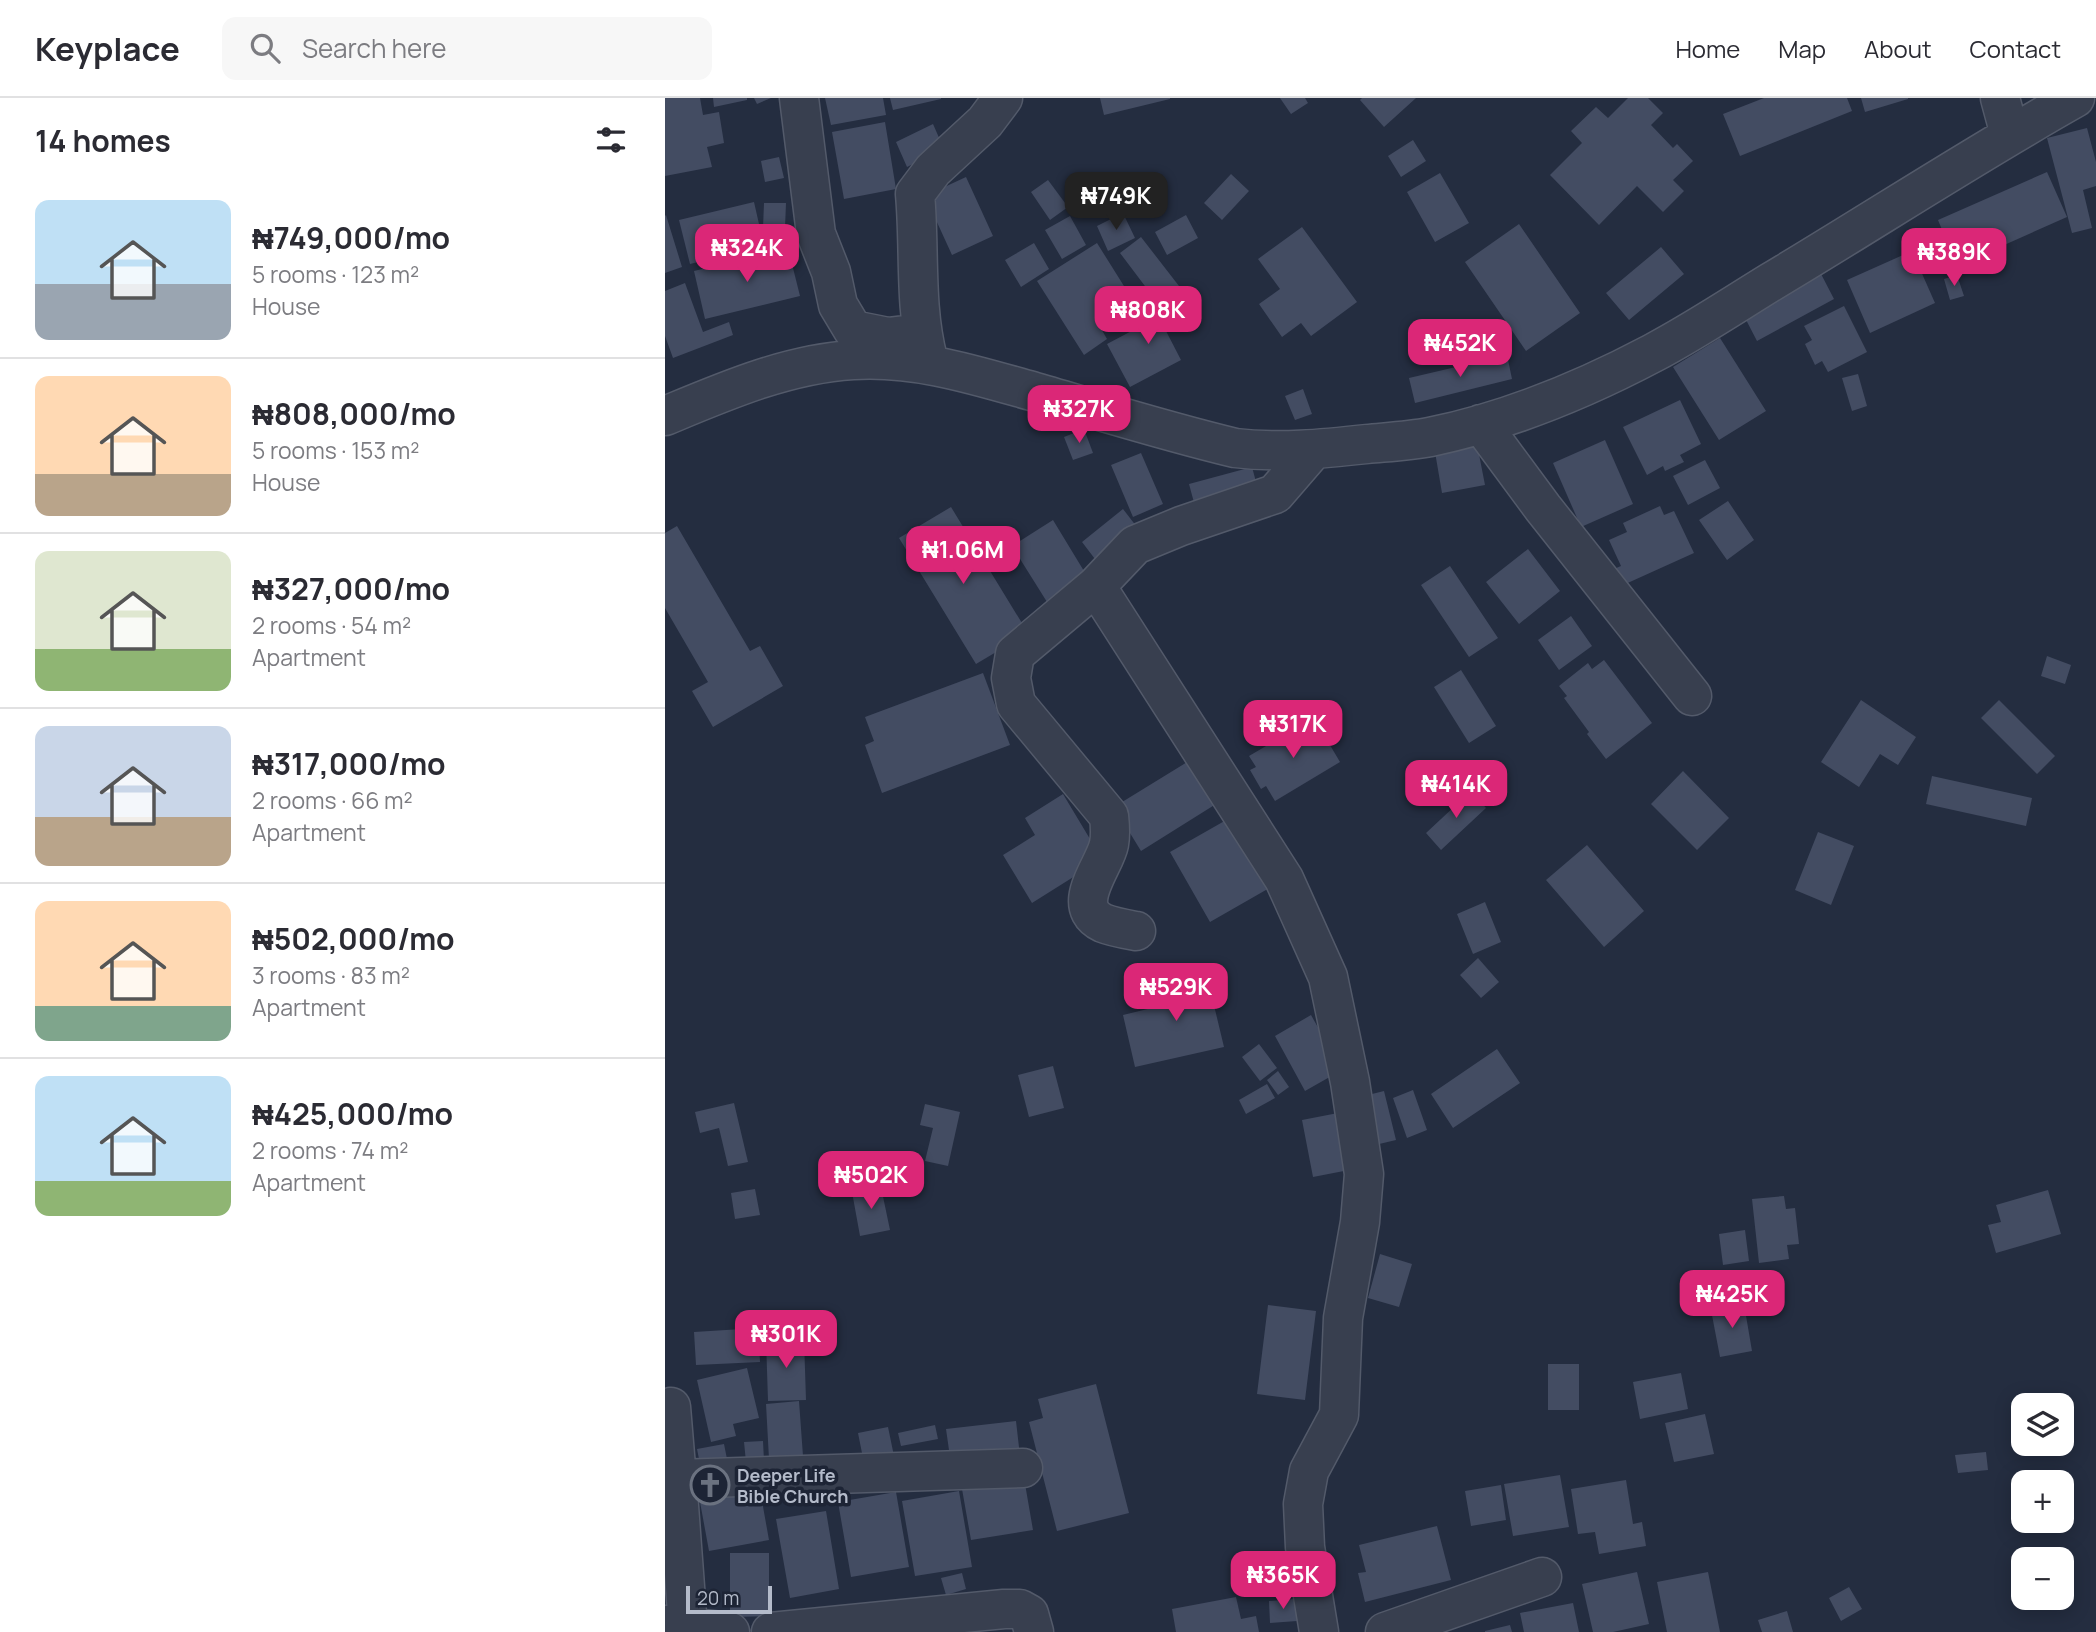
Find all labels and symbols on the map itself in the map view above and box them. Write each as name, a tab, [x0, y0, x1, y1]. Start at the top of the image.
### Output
pin: ₦749K	[1067, 172, 1165, 232]
pin: ₦324K	[698, 225, 796, 284]
pin: ₦389K	[1905, 228, 2003, 288]
pin: ₦808K	[1099, 286, 1197, 346]
pin: ₦452K	[1411, 320, 1509, 379]
pin: ₦327K	[1030, 386, 1128, 445]
pin: ₦1.06M	[906, 526, 1020, 586]
pin: ₦317K	[1244, 700, 1342, 760]
pin: ₦414K	[1407, 760, 1505, 820]
pin: ₦529K	[1127, 964, 1225, 1023]
pin: ₦502K	[822, 1152, 920, 1211]
pin: ₦425K	[1683, 1270, 1781, 1330]
pin: ₦301K	[737, 1310, 835, 1370]
place label: Deeper Life Bible Church	[737, 1463, 848, 1508]
church icon: Deeper Life Bible Church	[689, 1464, 731, 1506]
pin: ₦365K	[1234, 1552, 1332, 1611]
scale bar	[686, 1583, 772, 1615]

